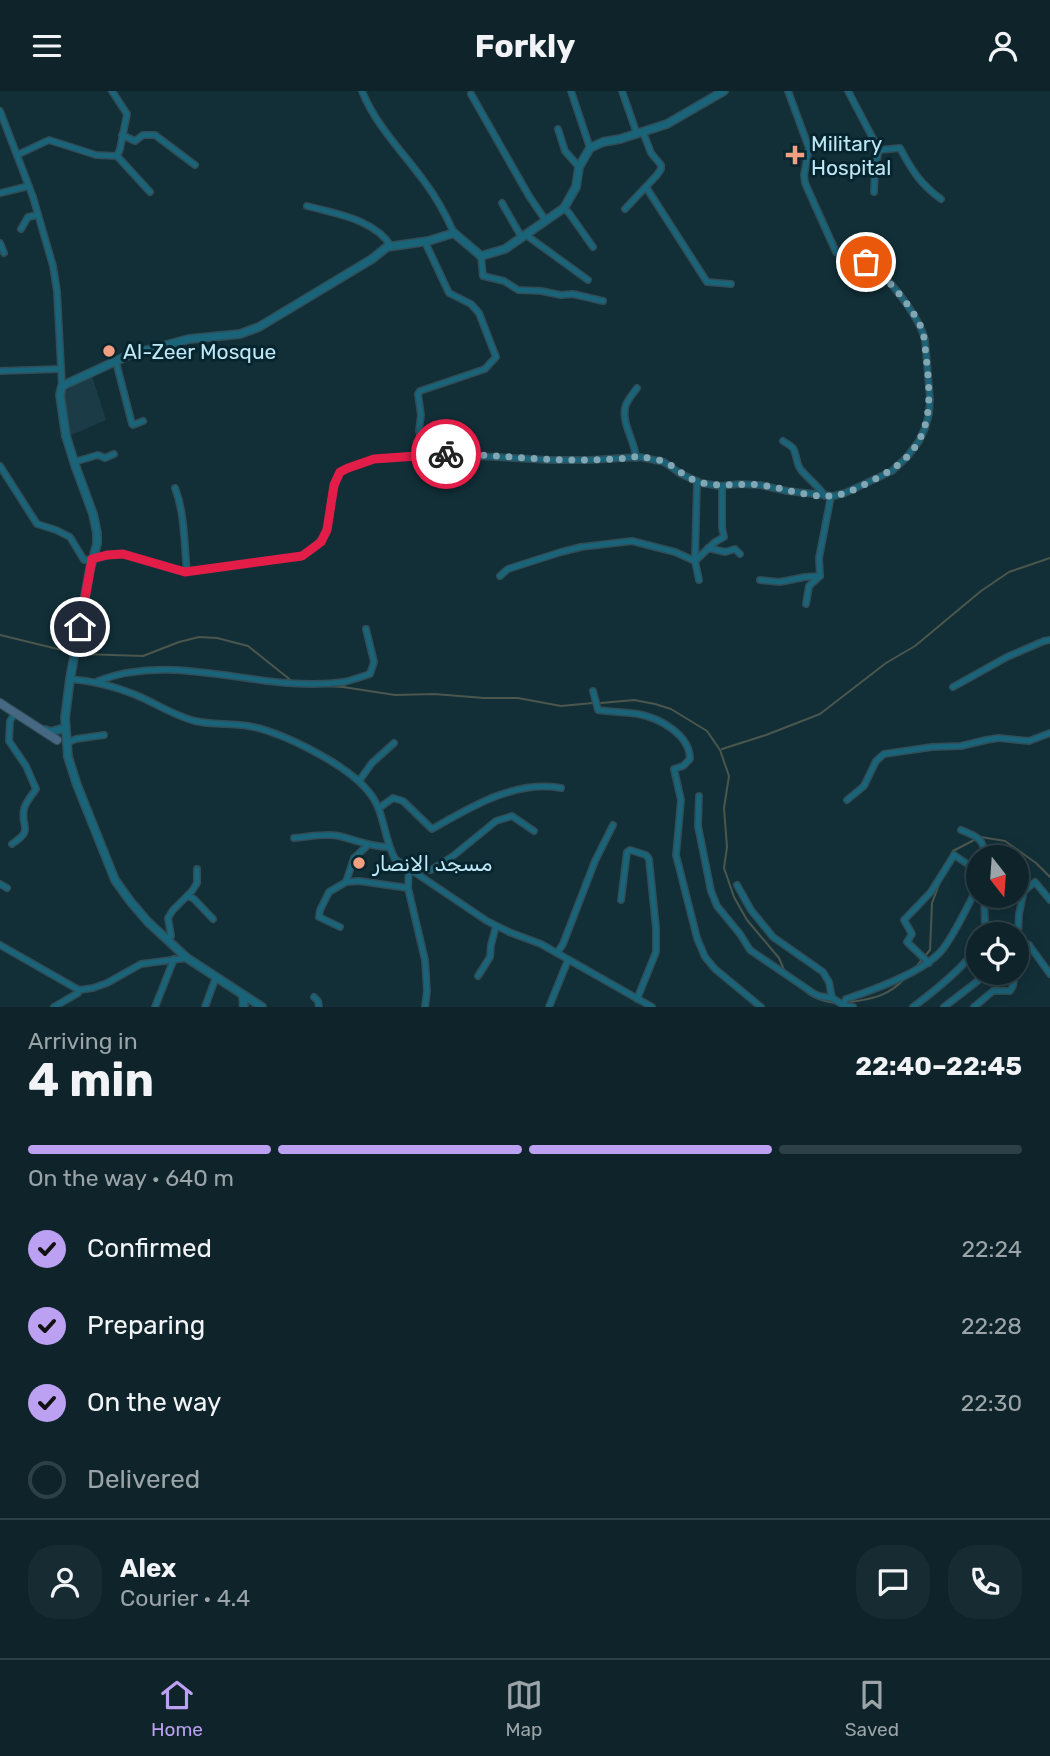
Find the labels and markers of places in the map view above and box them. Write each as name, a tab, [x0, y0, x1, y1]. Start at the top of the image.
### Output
place label: Military Hospital	[811, 131, 891, 180]
marker: Military Hospital	[785, 145, 805, 165]
pin	[836, 232, 896, 292]
place label: Al-Zeer Mosque	[123, 339, 276, 364]
marker: Al-Zeer Mosque	[101, 343, 117, 359]
pin	[50, 597, 110, 657]
place label: مسجد الانصار	[371, 851, 492, 876]
marker: مسجد الانصار	[351, 855, 367, 871]

